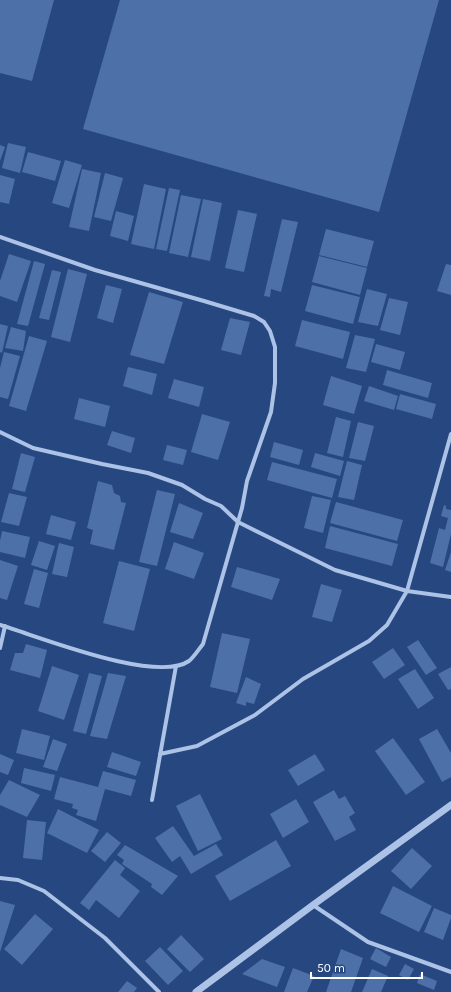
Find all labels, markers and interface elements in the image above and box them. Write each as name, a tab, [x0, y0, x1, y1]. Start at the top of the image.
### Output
scale bar	[311, 954, 422, 980]
text: 50 m	[317, 961, 345, 975]

